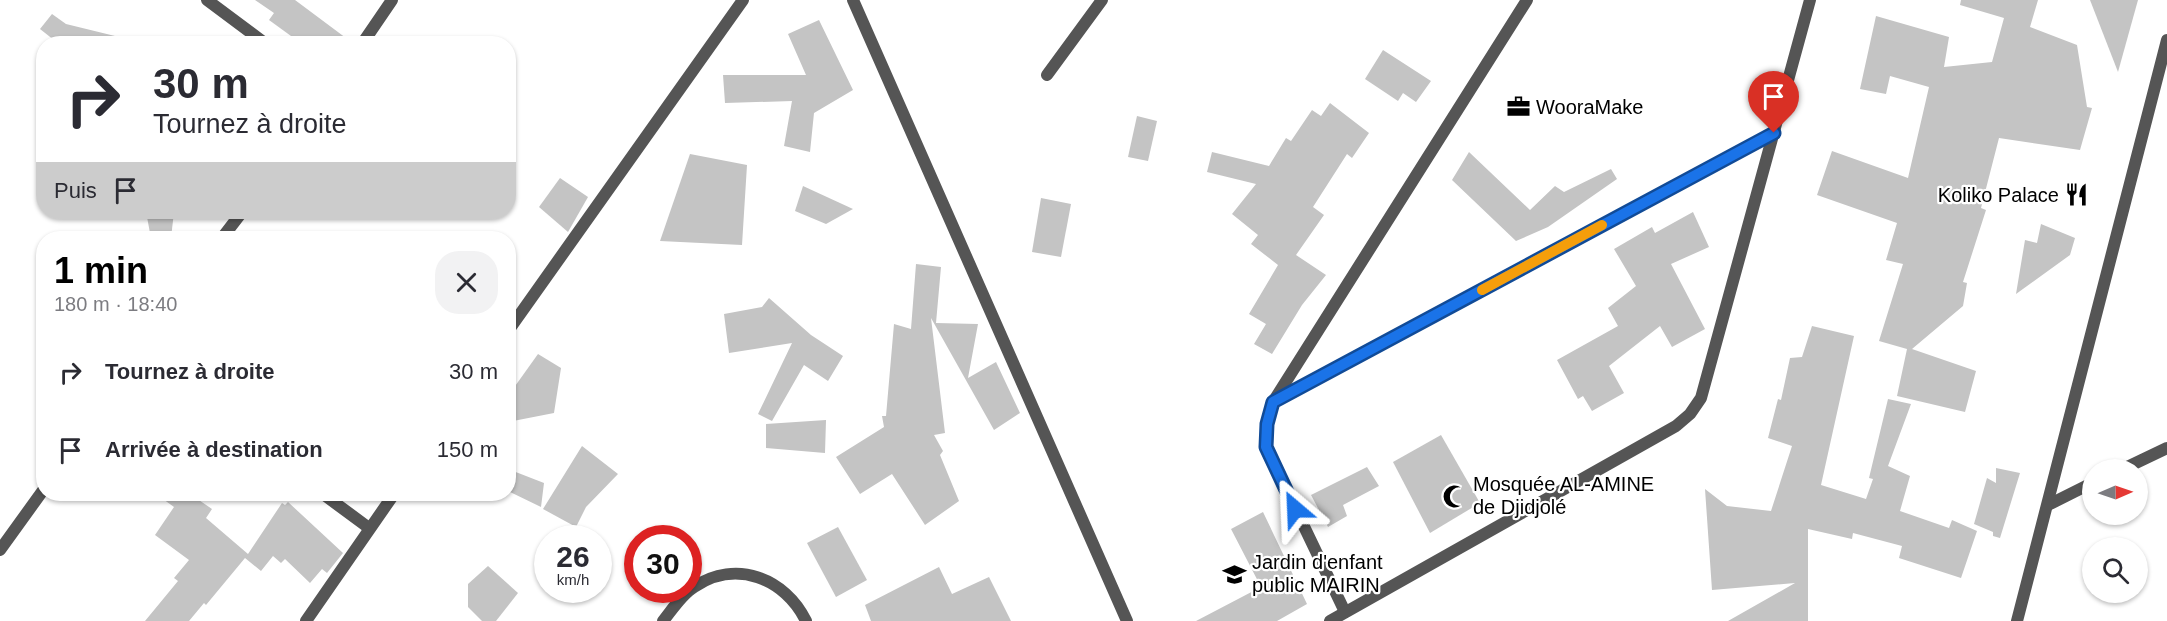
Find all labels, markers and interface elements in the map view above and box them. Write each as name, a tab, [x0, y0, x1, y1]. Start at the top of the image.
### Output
icon: right	[54, 60, 132, 138]
text: 30 m	[153, 60, 249, 107]
pin	[1748, 71, 1799, 133]
icon: arrive	[1757, 80, 1790, 113]
office icon: WooraMake	[1505, 94, 1531, 120]
place label: WooraMake	[1536, 96, 1643, 118]
text: Tournez à droite	[153, 109, 347, 139]
icon: arrive	[109, 174, 142, 207]
text: Puis	[54, 178, 97, 203]
restaurant icon: Koliko Palace	[2064, 182, 2090, 208]
place label: Koliko Palace	[1938, 184, 2059, 206]
text: 1 min	[54, 250, 148, 291]
button: close	[435, 251, 498, 314]
text: 180 m · 18:40	[54, 293, 177, 315]
icon: right	[54, 356, 87, 389]
text: Tournez à droite	[105, 359, 275, 384]
text: 30 m	[449, 359, 498, 384]
icon: arrive	[54, 434, 87, 467]
text: Arrivée à destination	[105, 437, 323, 462]
text: 150 m	[437, 437, 498, 462]
north arrow	[2082, 459, 2148, 525]
map controls	[2082, 459, 2148, 603]
place label: Mosquée AL-AMINE de Djidjolé	[1473, 473, 1654, 518]
position arrow	[1263, 477, 1327, 541]
mosque icon: Mosquée AL-AMINE de Djidjolé	[1442, 483, 1468, 509]
speed limit sign: 30	[624, 525, 702, 603]
button: search	[2082, 537, 2148, 603]
text: 26	[556, 540, 590, 573]
place label: Jardin d'enfant public MAIRIN	[1252, 551, 1383, 596]
school or university icon: Jardin d'enfant public MAIRIN	[1221, 561, 1247, 587]
text: km/h	[557, 571, 589, 588]

